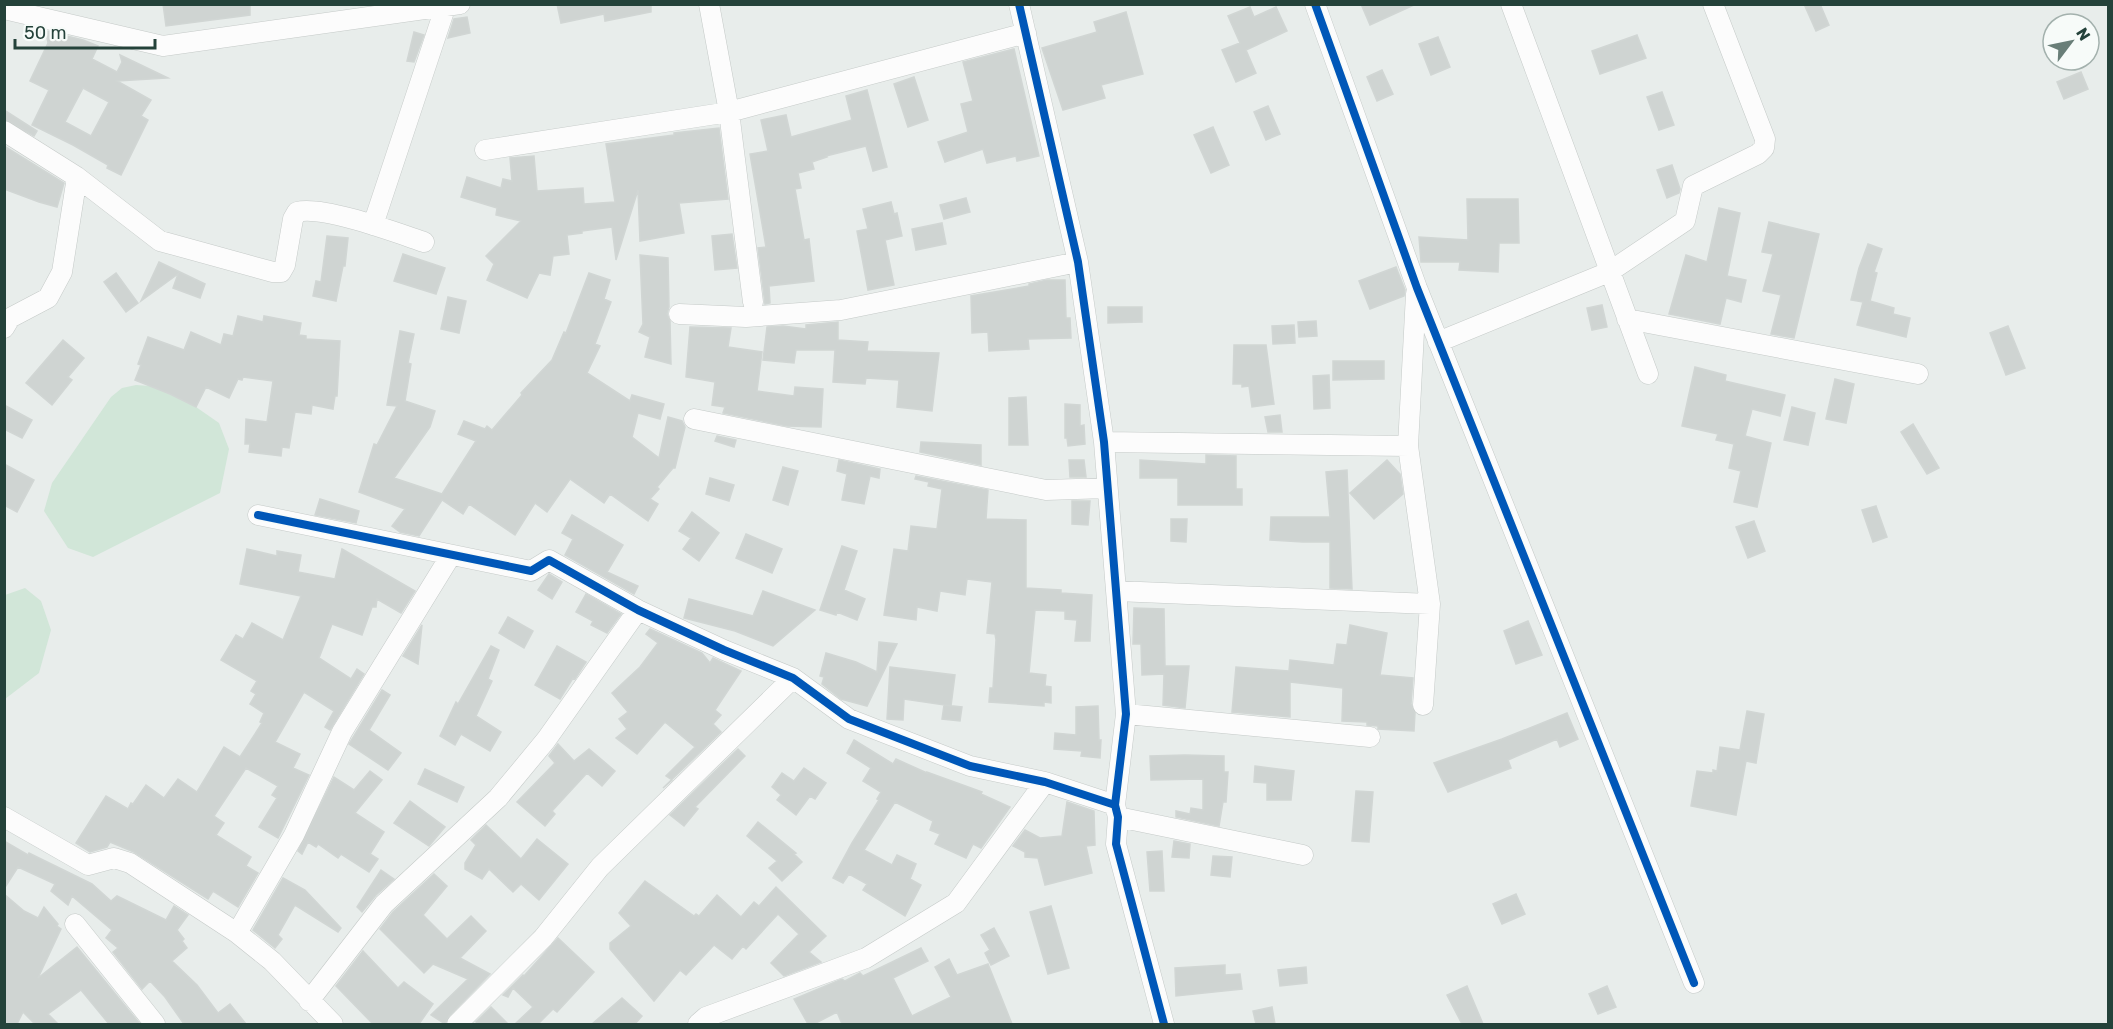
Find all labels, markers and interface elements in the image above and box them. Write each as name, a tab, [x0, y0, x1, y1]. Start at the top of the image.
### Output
scale bar	[15, 12, 154, 50]
north arrow	[2041, 12, 2101, 72]
text: 50 m	[24, 22, 67, 44]
text: N	[2072, 24, 2094, 44]

